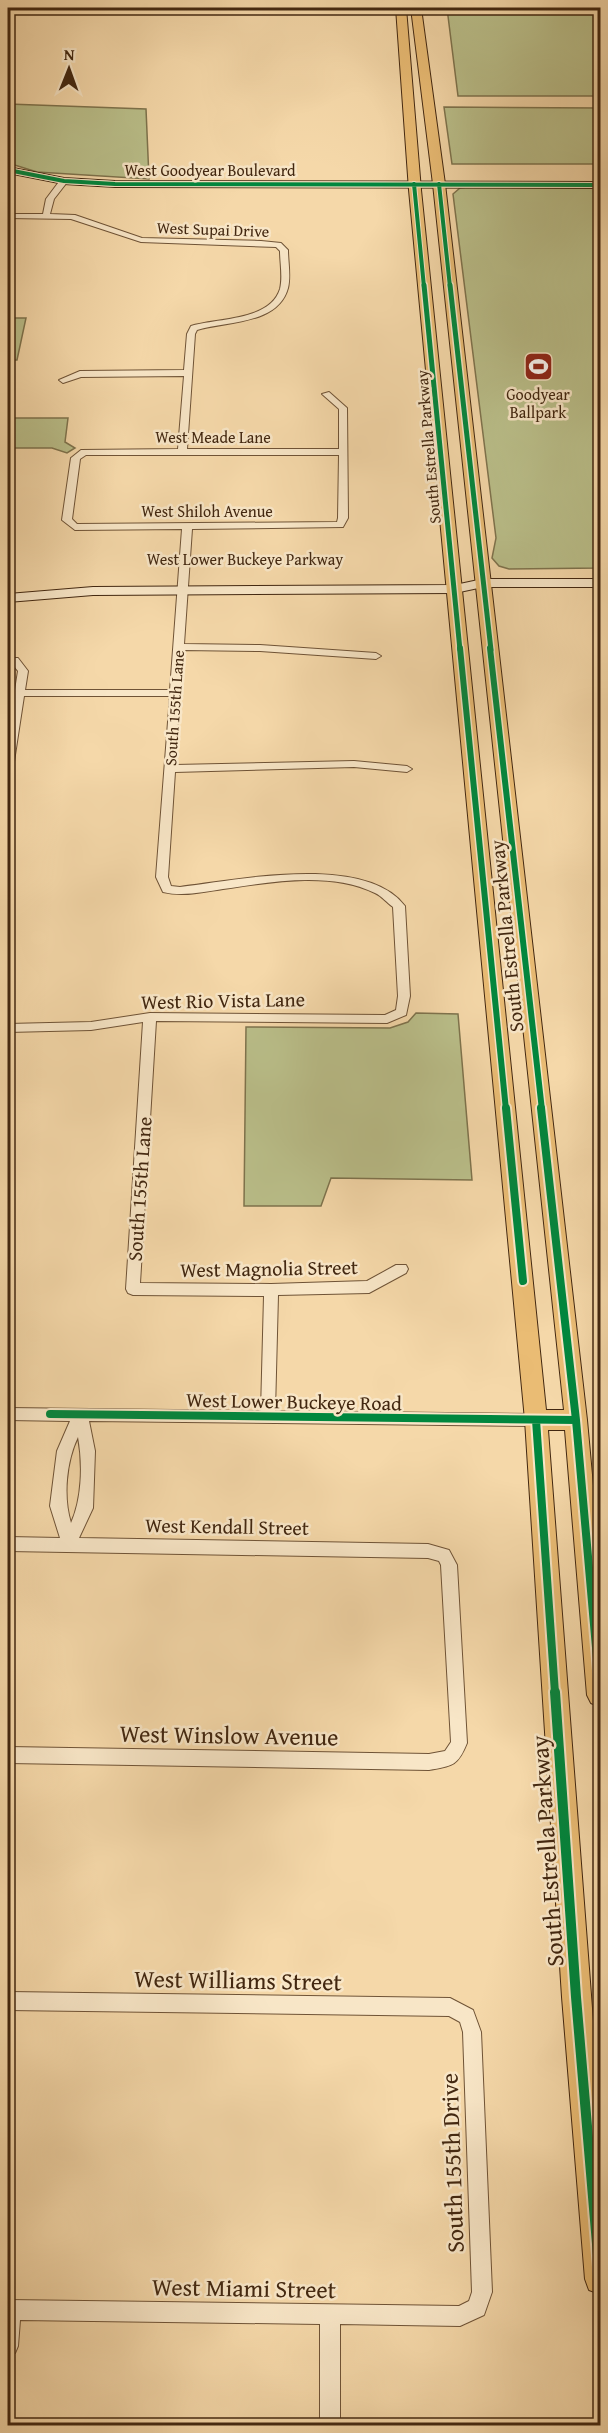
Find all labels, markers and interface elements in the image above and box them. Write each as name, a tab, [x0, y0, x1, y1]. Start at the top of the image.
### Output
north arrow	[39, 39, 99, 99]
text: N	[64, 42, 75, 66]
street label: West Goodyear Boulevard	[124, 158, 296, 182]
street label: West Supai Drive	[156, 215, 270, 243]
sports icon: Goodyear Ballpark	[522, 350, 554, 382]
street label: South Estrella Parkway	[409, 369, 447, 525]
place label: Goodyear Ballpark	[506, 382, 570, 424]
street label: West Meade Lane	[155, 425, 271, 449]
street label: West Shiloh Avenue	[141, 499, 273, 523]
street label: West Lower Buckeye Parkway	[147, 547, 343, 571]
street label: South 155th Lane	[158, 649, 190, 767]
street label: South Estrella Parkway	[481, 839, 531, 1033]
street label: West Rio Vista Lane	[141, 984, 305, 1016]
street label: South 155th Lane	[119, 1116, 159, 1262]
street label: West Magnolia Street	[180, 1252, 358, 1284]
street label: West Lower Buckeye Road	[186, 1385, 402, 1417]
street label: West Kendall Street	[145, 1510, 309, 1542]
street label: West Winslow Avenue	[119, 1716, 339, 1754]
street label: South Estrella Parkway	[521, 1734, 573, 1968]
street label: West Williams Street	[134, 1961, 343, 1999]
street label: South 155th Drive	[431, 2072, 473, 2254]
street label: West Miami Street	[152, 2269, 337, 2307]

